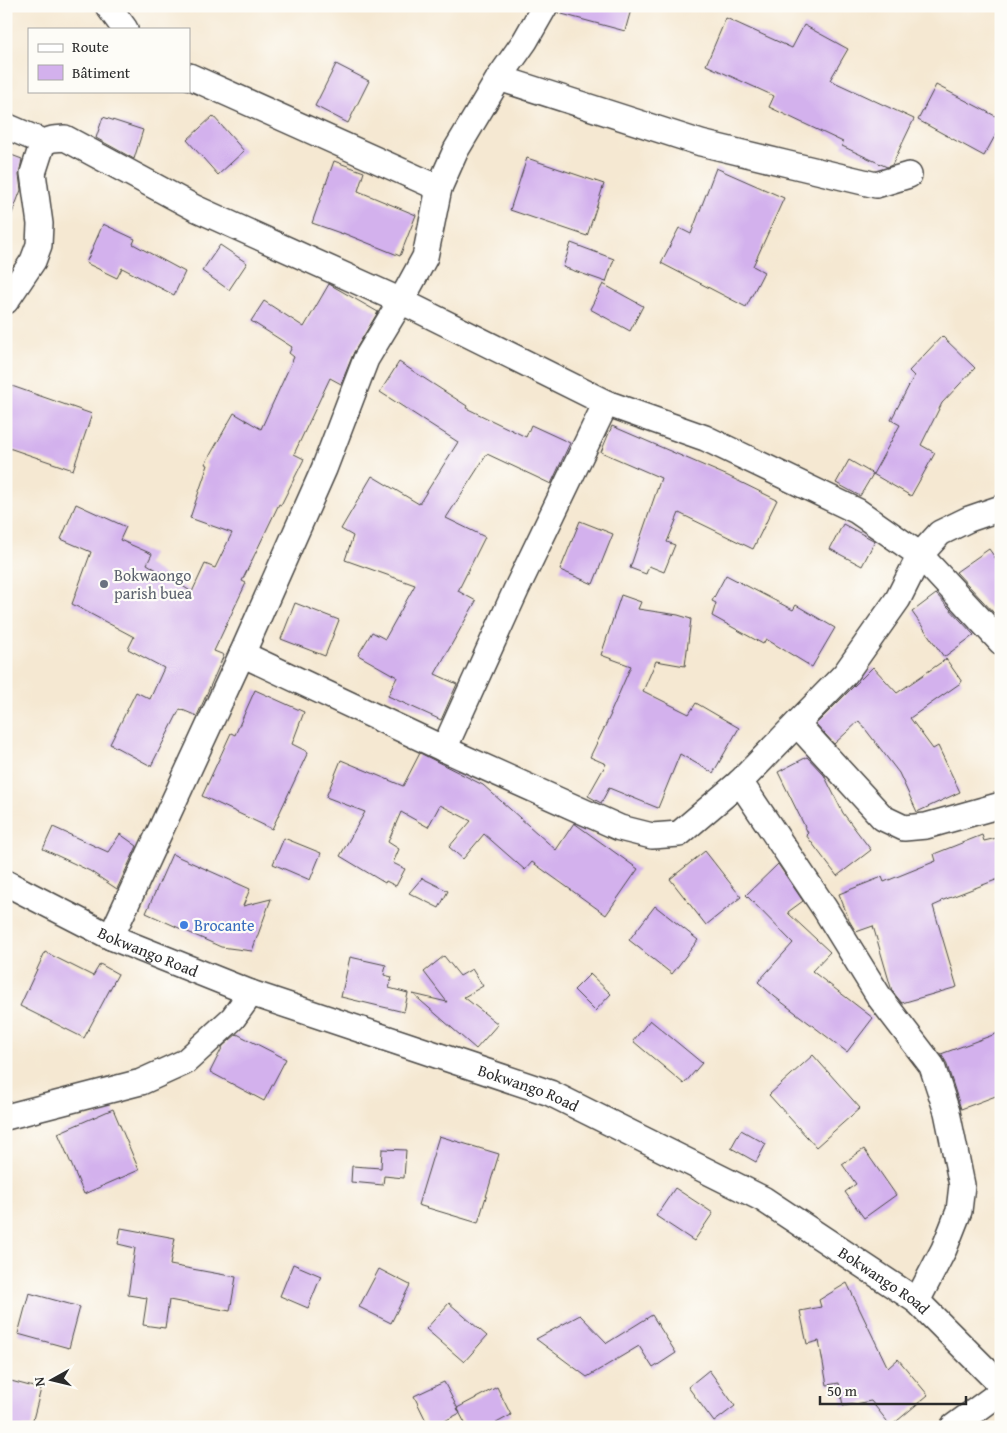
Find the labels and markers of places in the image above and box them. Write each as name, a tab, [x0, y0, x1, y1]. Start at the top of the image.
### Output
place label: Bokwaongo parish buea	[114, 563, 193, 605]
marker: Bokwaongo parish buea	[98, 578, 110, 590]
place label: Brocante	[194, 913, 254, 937]
marker: Brocante	[178, 919, 190, 931]

